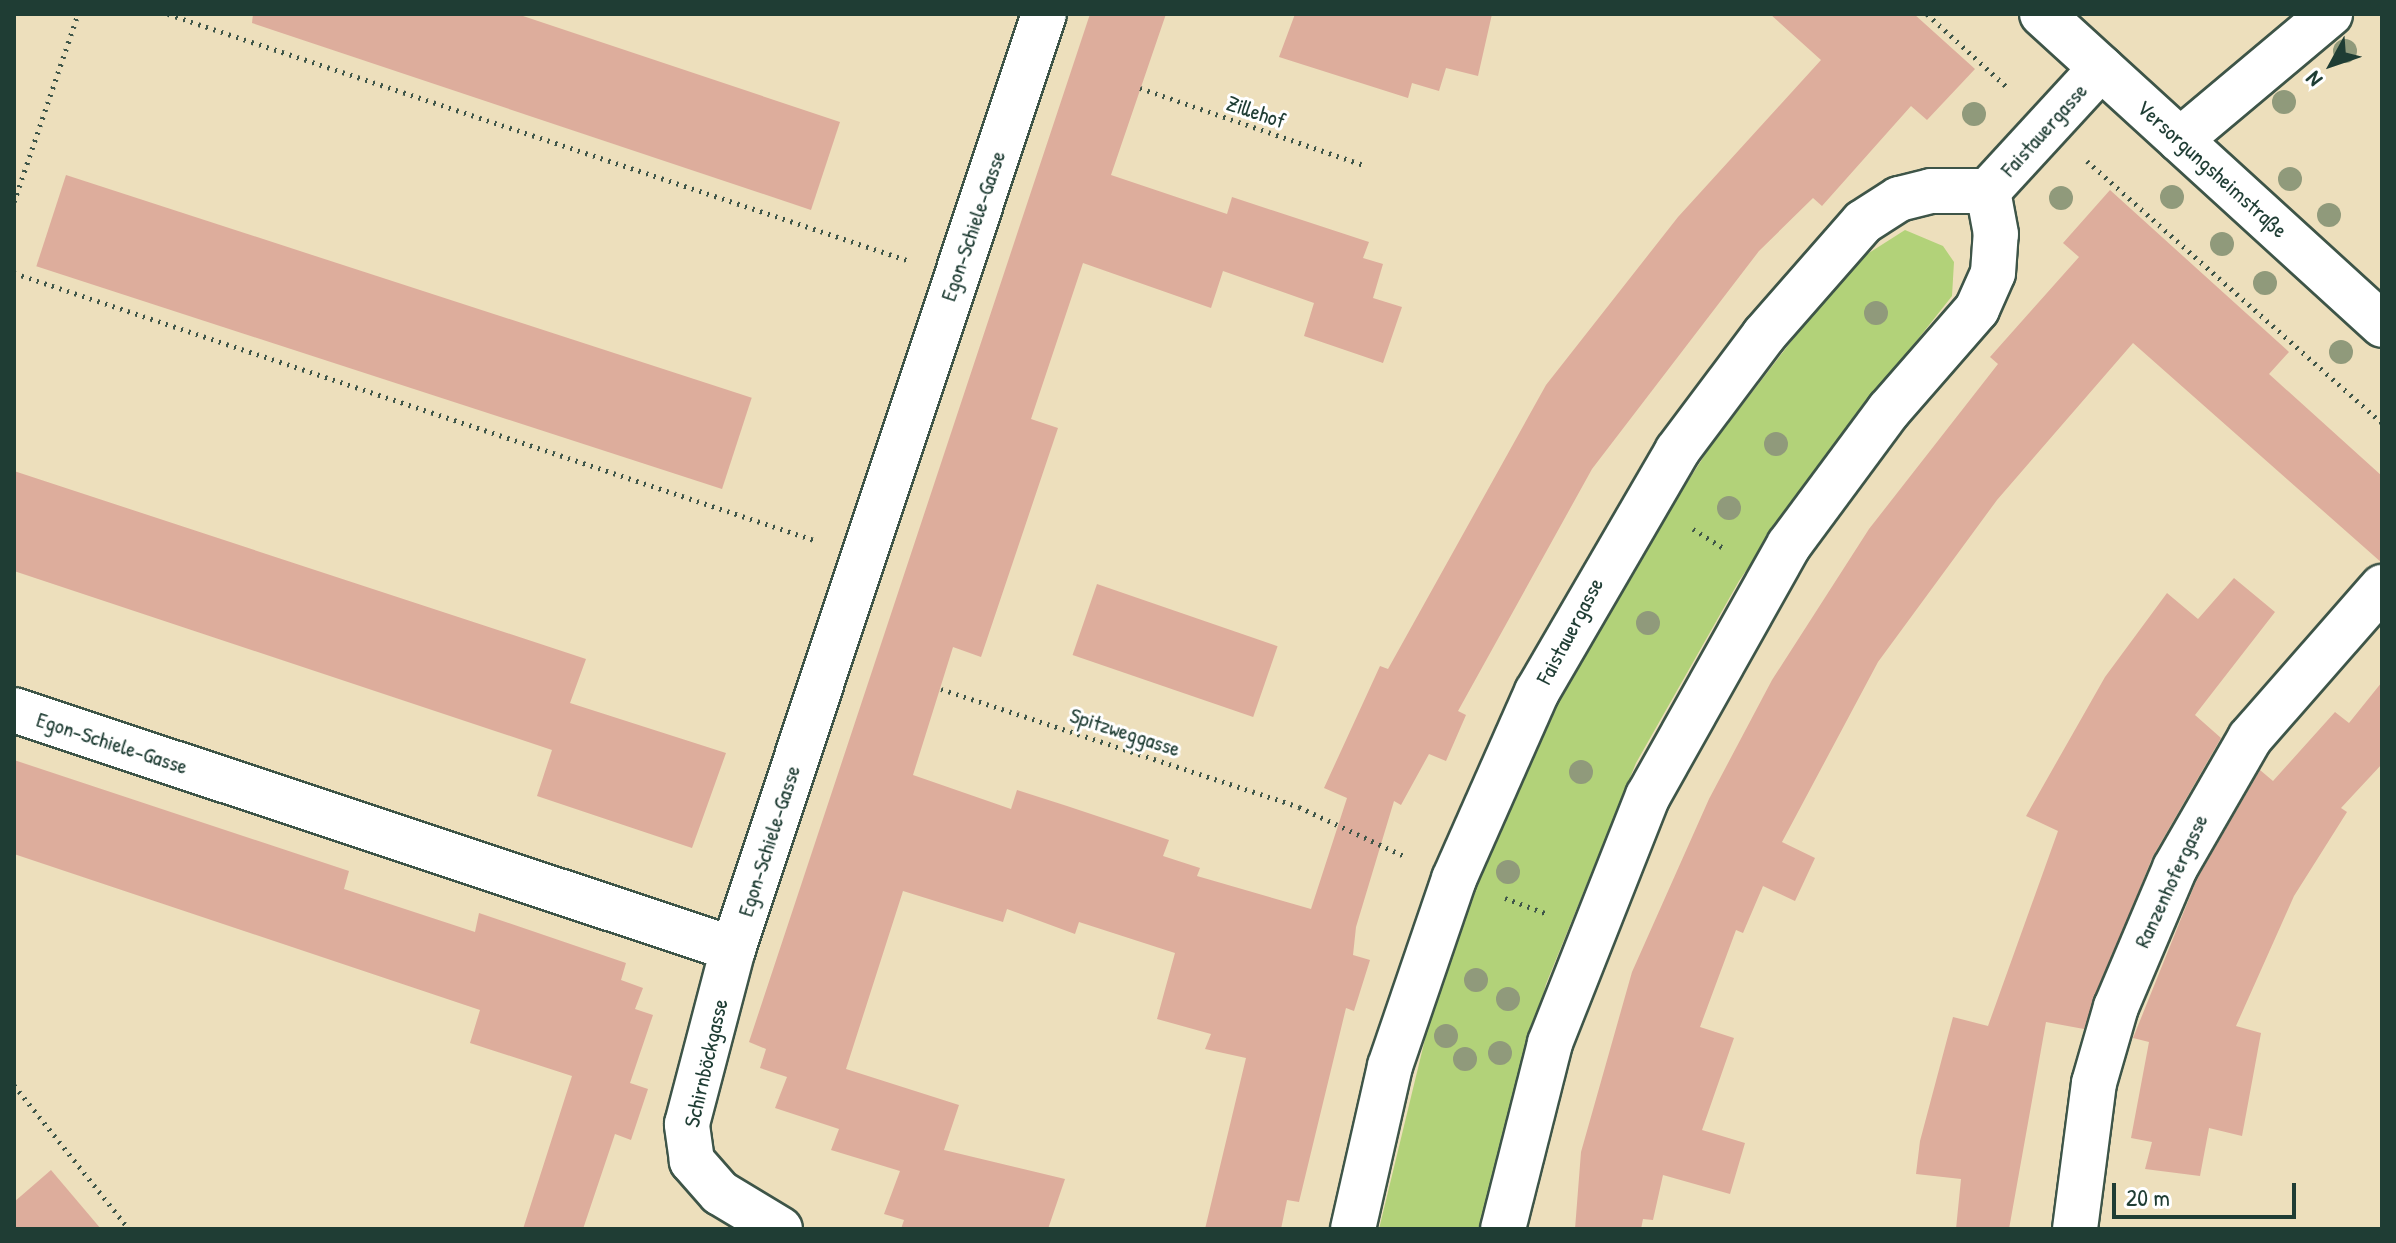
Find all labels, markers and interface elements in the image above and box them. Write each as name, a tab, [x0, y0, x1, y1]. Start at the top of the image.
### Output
north arrow	[2292, 24, 2372, 104]
text: N	[2298, 65, 2329, 94]
street label: Faistauergasse	[1995, 78, 2093, 182]
street label: Zillehof	[1223, 90, 1289, 134]
street label: Versorgungsheimstraße	[2131, 94, 2293, 244]
street label: Egon-Schiele-Gasse	[935, 147, 1011, 305]
street label: Faistauergasse	[1531, 573, 1609, 689]
street label: Spitzweggasse	[1067, 702, 1183, 762]
street label: Egon-Schiele-Gasse	[33, 706, 191, 780]
street label: Egon-Schiele-Gasse	[732, 762, 806, 920]
street label: Ranzenhofergasse	[2129, 810, 2213, 952]
street label: Schirnböckgasse	[678, 996, 734, 1130]
scale bar	[2116, 1167, 2300, 1217]
text: 20 m	[2126, 1181, 2170, 1213]

